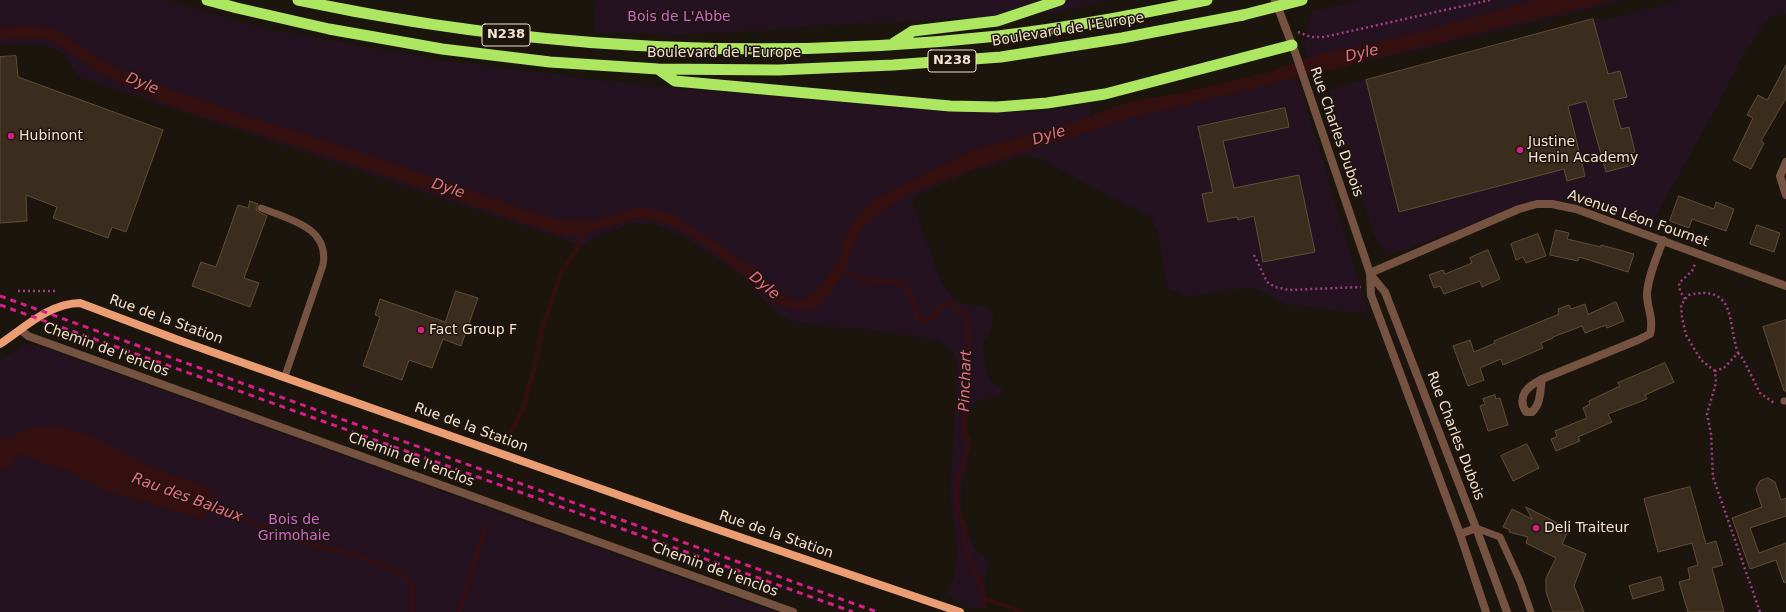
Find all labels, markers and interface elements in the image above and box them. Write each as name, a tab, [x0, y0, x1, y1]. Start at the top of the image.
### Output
park label: Bois de L'Abbe	[627, 9, 731, 25]
street label: Boulevard de l'Europe	[991, 10, 1145, 50]
road number: N238	[482, 24, 530, 46]
water label: Dyle	[1343, 41, 1381, 67]
street label: Boulevard de l'Europe	[647, 45, 801, 61]
road number: N238	[928, 50, 976, 72]
street label: Rue Charles Dubois	[1306, 65, 1366, 199]
water label: Dyle	[123, 69, 161, 99]
water label: Dyle	[1030, 122, 1068, 150]
place label: Hubinont	[19, 128, 83, 144]
marker: Hubinont	[6, 131, 16, 141]
place label: Justine Henin Academy	[1528, 134, 1638, 166]
marker: Justine Henin Academy	[1515, 145, 1525, 155]
water label: Dyle	[429, 175, 467, 203]
street label: Avenue Léon Fournet	[1565, 187, 1711, 251]
water label: Dyle	[745, 268, 783, 304]
street label: Rue de la Station	[107, 292, 225, 348]
street label: Chemin de l'enclos	[41, 319, 171, 381]
place label: Fact Group F	[429, 322, 517, 338]
marker: Fact Group F	[416, 325, 426, 335]
water label: Pinchart	[956, 350, 976, 412]
street label: Rue Charles Dubois	[1423, 369, 1487, 503]
street label: Rue de la Station	[412, 400, 530, 456]
street label: Chemin de l'enclos	[346, 429, 476, 491]
water label: Rau des Balaux	[129, 470, 245, 526]
street label: Rue de la Station	[717, 508, 835, 562]
park label: Bois de Grimohaie	[258, 512, 330, 544]
place label: Deli Traiteur	[1544, 520, 1629, 536]
marker: Deli Traiteur	[1531, 523, 1541, 533]
street label: Chemin de l'enclos	[650, 539, 780, 601]

